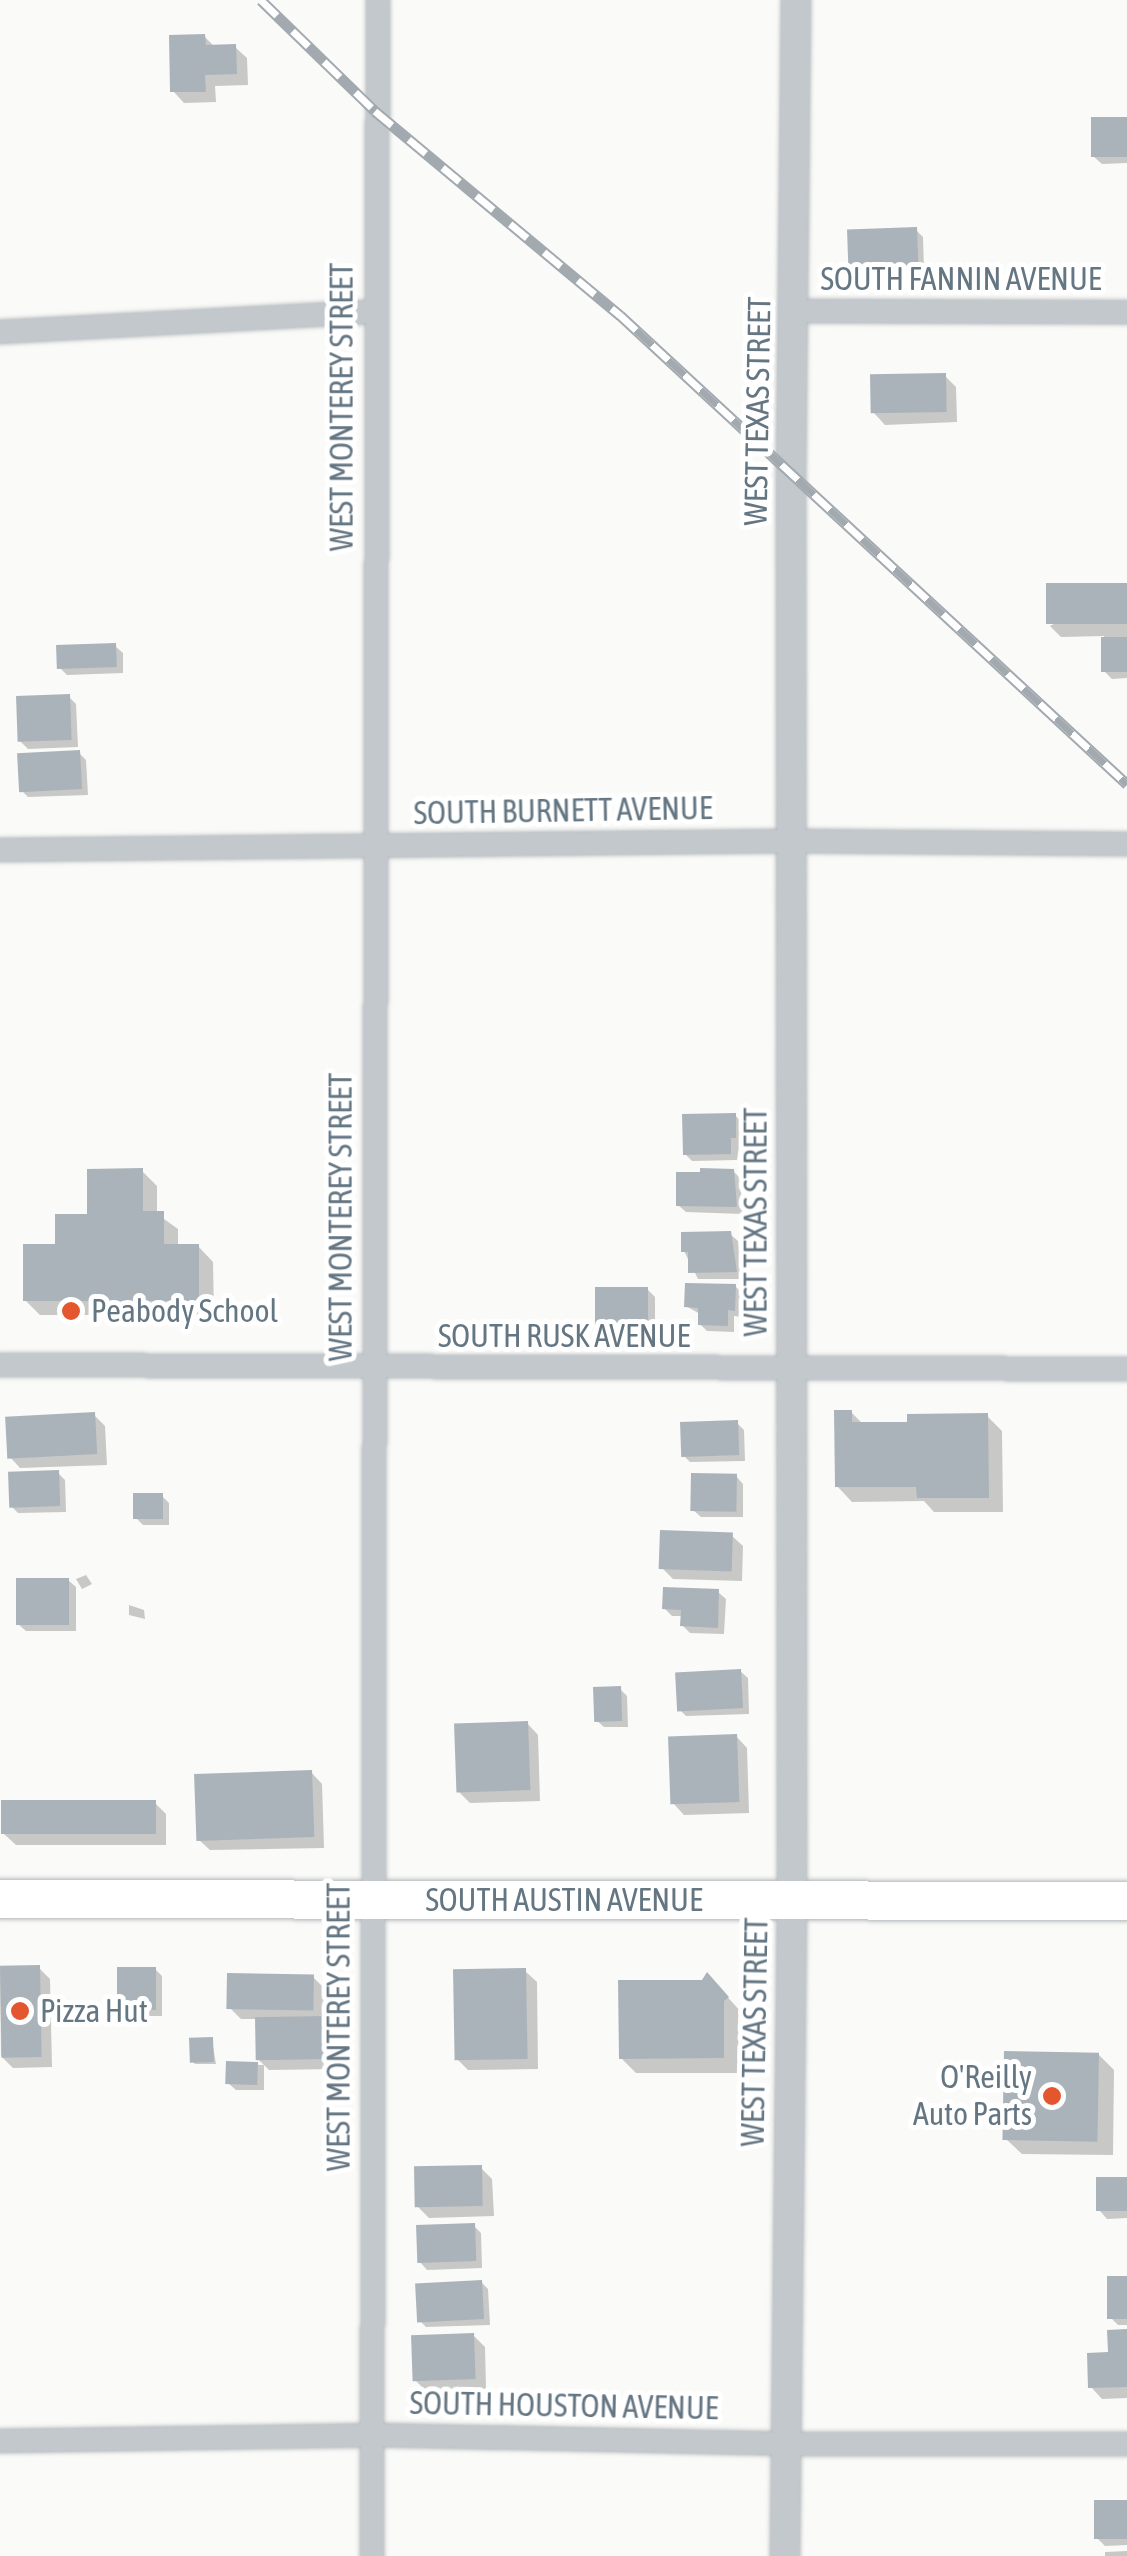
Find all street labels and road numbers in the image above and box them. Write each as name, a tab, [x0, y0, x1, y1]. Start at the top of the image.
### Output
street label: SOUTH FANNIN AVENUE	[821, 260, 1101, 298]
street label: WEST MONTEREY STREET	[323, 263, 361, 551]
street label: WEST TEXAS STREET	[737, 296, 779, 526]
street label: SOUTH BURNETT AVENUE	[413, 789, 713, 833]
street label: WEST MONTEREY STREET	[322, 1073, 360, 1361]
street label: WEST TEXAS STREET	[737, 1107, 775, 1337]
street label: SOUTH RUSK AVENUE	[438, 1317, 690, 1355]
street label: SOUTH AUSTIN AVENUE	[425, 1881, 703, 1919]
street label: WEST MONTEREY STREET	[320, 1883, 358, 2171]
street label: WEST TEXAS STREET	[734, 1917, 776, 2147]
street label: SOUTH HOUSTON AVENUE	[409, 2384, 719, 2428]

